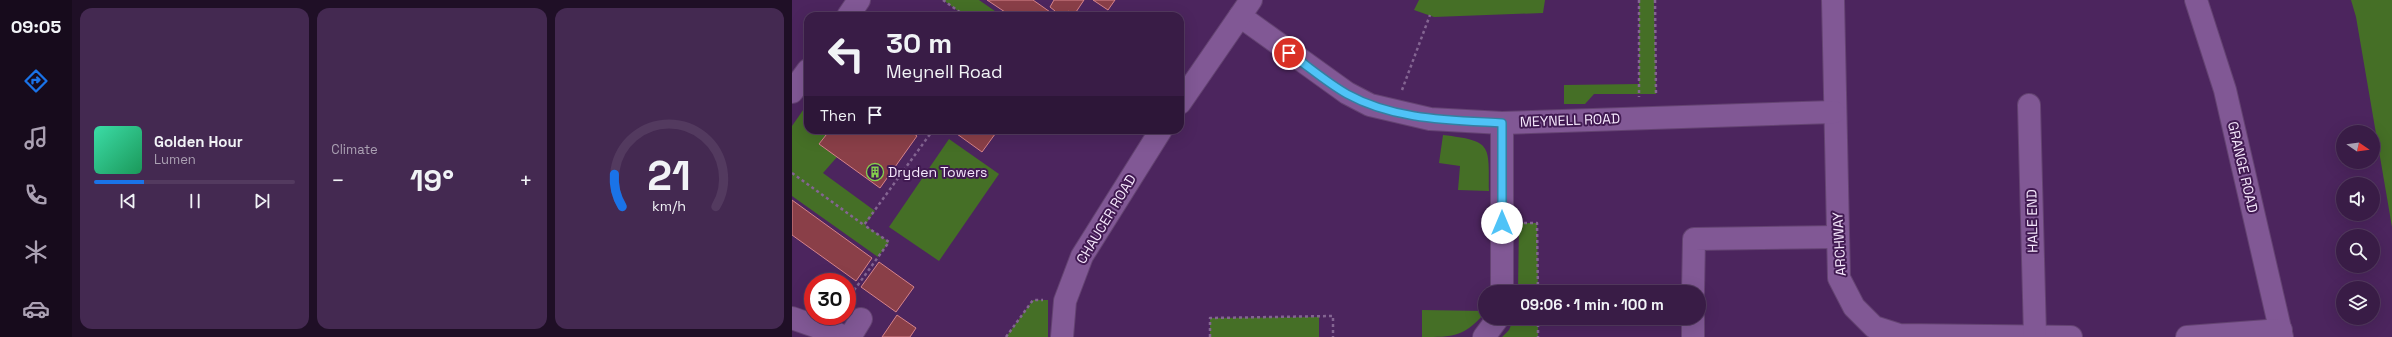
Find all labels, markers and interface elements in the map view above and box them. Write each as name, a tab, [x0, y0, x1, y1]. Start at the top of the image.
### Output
text: 09:05	[11, 15, 61, 38]
text: 30 m	[886, 25, 952, 61]
icon: left	[820, 28, 872, 80]
pin	[1272, 36, 1306, 70]
icon: arrive	[1278, 42, 1300, 64]
text: Meynell Road	[886, 60, 1003, 83]
icon: directions	[22, 67, 50, 95]
icon: arrive	[864, 104, 886, 126]
text: Then	[820, 106, 856, 125]
street label: MEYNELL ROAD	[1520, 109, 1620, 131]
street label: GRANGE ROAD	[2224, 120, 2262, 214]
icon: music	[22, 124, 50, 152]
north arrow	[2336, 125, 2380, 169]
map controls	[2336, 125, 2380, 325]
text: Golden Hour	[154, 132, 243, 151]
text: Climate	[331, 141, 378, 158]
text: 21	[648, 148, 691, 201]
text: Lumen	[154, 151, 196, 168]
text: 19°	[410, 161, 454, 200]
building icon: Dryden Towers	[865, 162, 885, 182]
place label: Dryden Towers	[888, 163, 987, 181]
text: −	[331, 166, 345, 194]
text: +	[519, 166, 533, 194]
street label: CHAUCER ROAD	[1072, 171, 1140, 267]
button: sound	[2336, 177, 2380, 221]
icon: phone	[22, 181, 50, 209]
street label: HALE END	[2022, 189, 2042, 253]
icon: previous	[117, 190, 139, 212]
icon: pause	[184, 190, 206, 212]
icon: next	[251, 190, 273, 212]
text: km/h	[652, 196, 686, 214]
position arrow	[1481, 202, 1523, 244]
street label: ARCHWAY	[1828, 211, 1850, 276]
button: search	[2336, 229, 2380, 273]
icon: climate	[22, 238, 50, 266]
speed limit sign: 30	[804, 273, 856, 325]
button: layers	[2336, 281, 2380, 325]
icon: car	[22, 295, 50, 323]
text: 09:06 · 1 min · 100 m	[1520, 295, 1664, 314]

